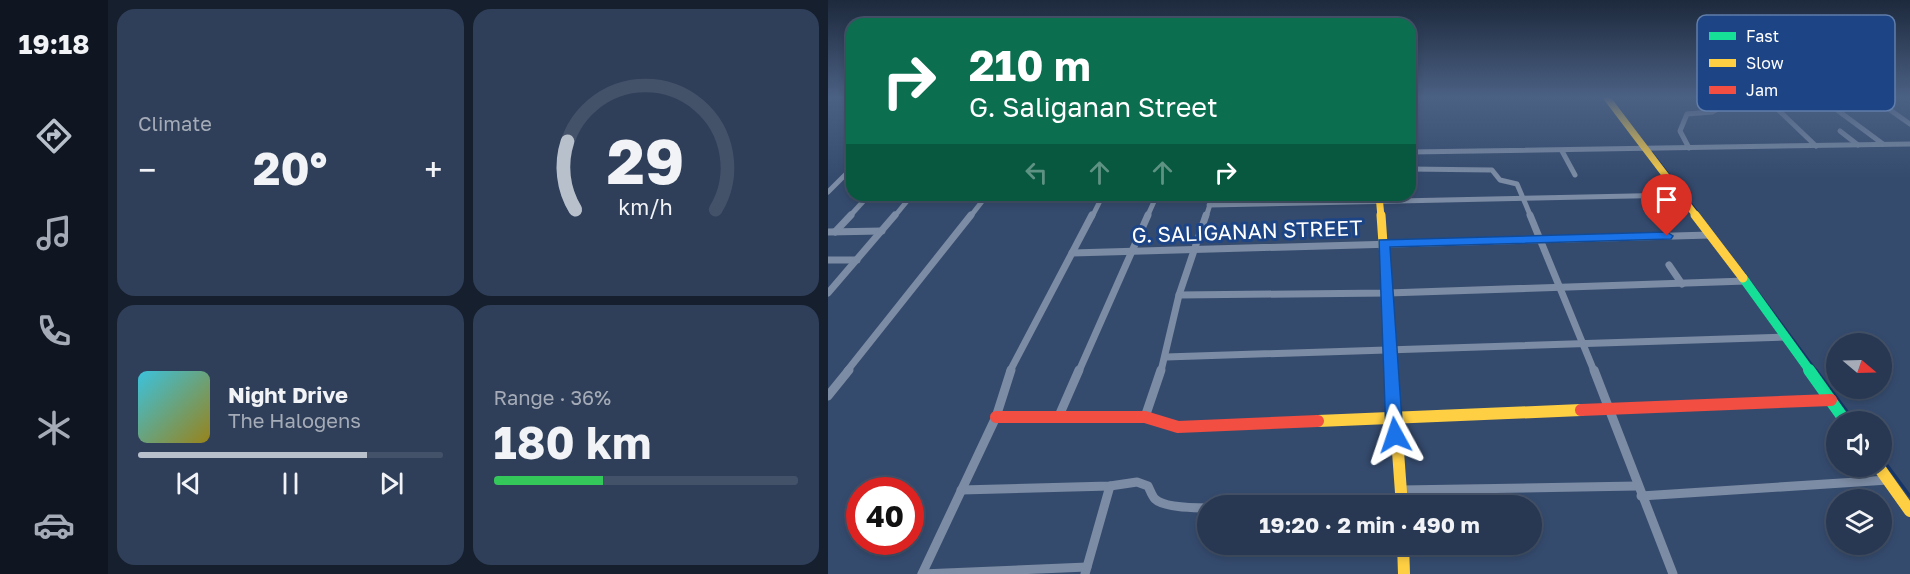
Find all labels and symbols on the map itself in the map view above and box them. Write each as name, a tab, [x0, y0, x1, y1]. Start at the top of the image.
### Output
legend	[1697, 15, 1895, 111]
text: Fast	[1746, 26, 1779, 46]
text: Slow	[1746, 53, 1784, 73]
text: Jam	[1746, 80, 1778, 100]
pin	[1641, 174, 1692, 236]
street label: G. SALIGANAN STREET	[1131, 214, 1363, 248]
north arrow	[1826, 333, 1892, 399]
position arrow	[1363, 403, 1427, 467]
speed limit sign: 40	[846, 477, 924, 555]

